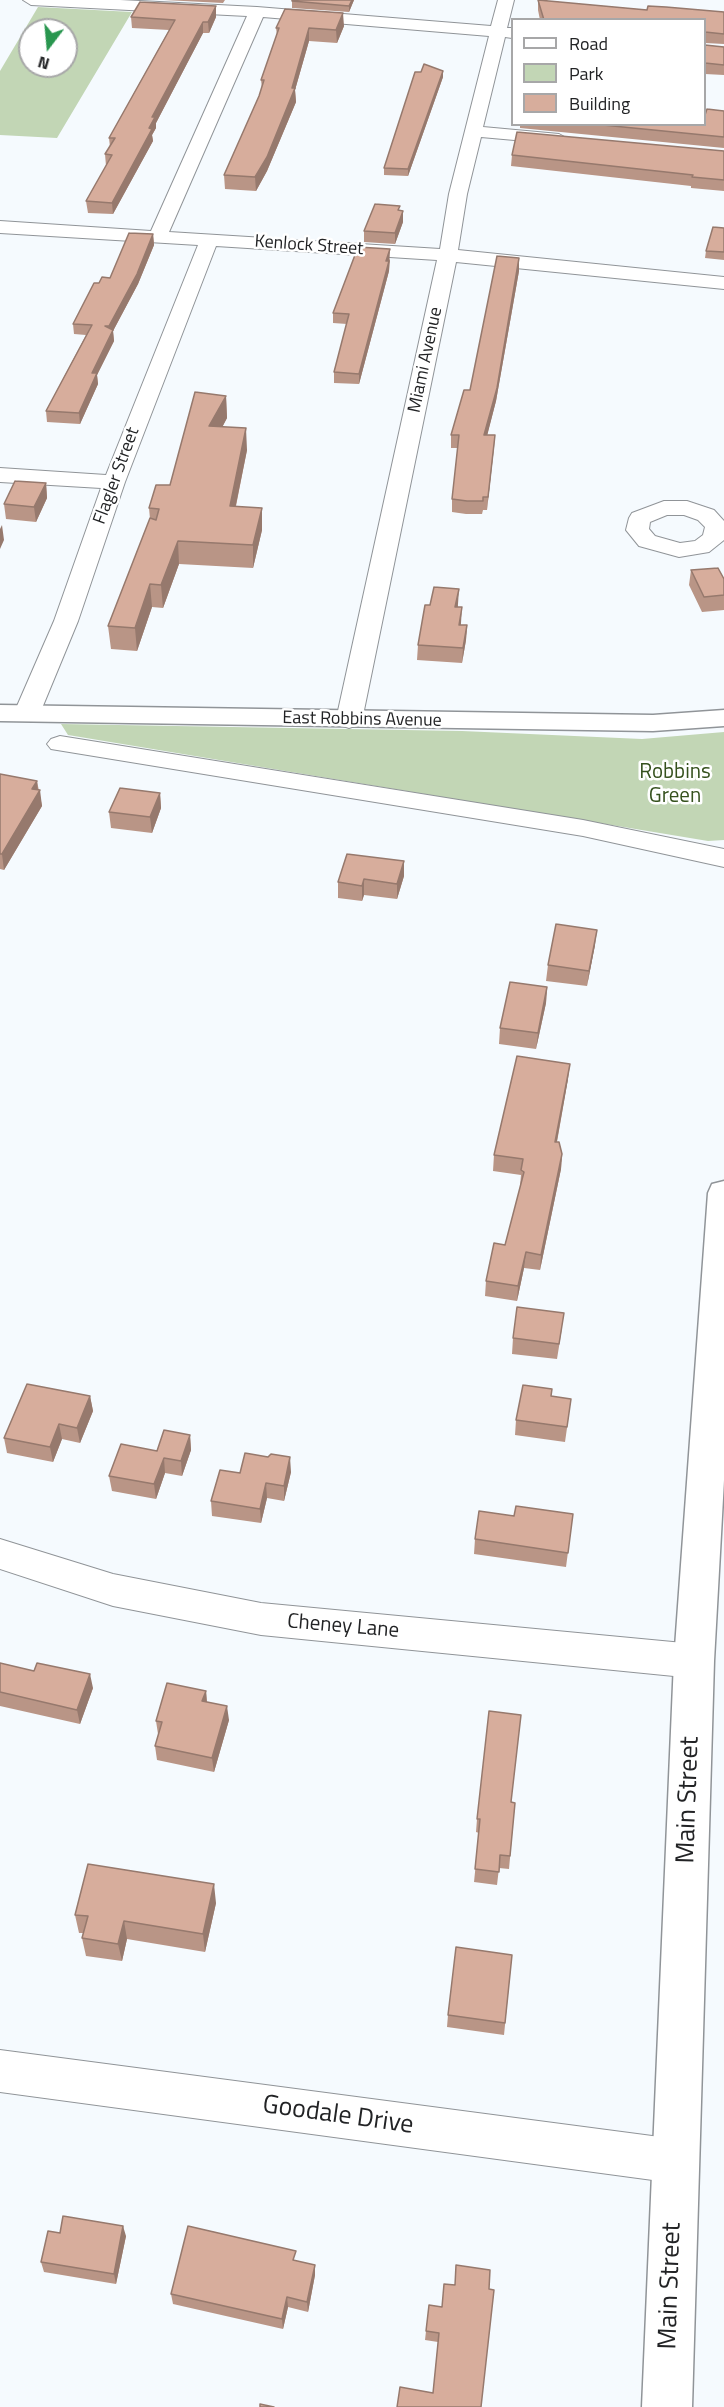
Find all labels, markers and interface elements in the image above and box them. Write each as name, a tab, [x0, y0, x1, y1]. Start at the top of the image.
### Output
north arrow	[18, 18, 78, 78]
legend	[511, 18, 706, 126]
text: Road	[569, 30, 608, 57]
text: N	[35, 50, 52, 76]
text: Park	[569, 60, 603, 87]
text: Building	[569, 90, 630, 117]
street label: Kenlock Street	[254, 231, 364, 261]
street label: Miami Avenue	[404, 305, 448, 415]
street label: Flagler Street	[89, 425, 145, 527]
street label: East Robbins Avenue	[282, 708, 442, 732]
park label: Robbins Green	[639, 760, 711, 810]
street label: Cheney Lane	[286, 1610, 400, 1644]
street label: Main Street	[671, 1736, 707, 1864]
street label: Goodale Drive	[261, 2090, 415, 2142]
street label: Main Street	[653, 2222, 689, 2350]

